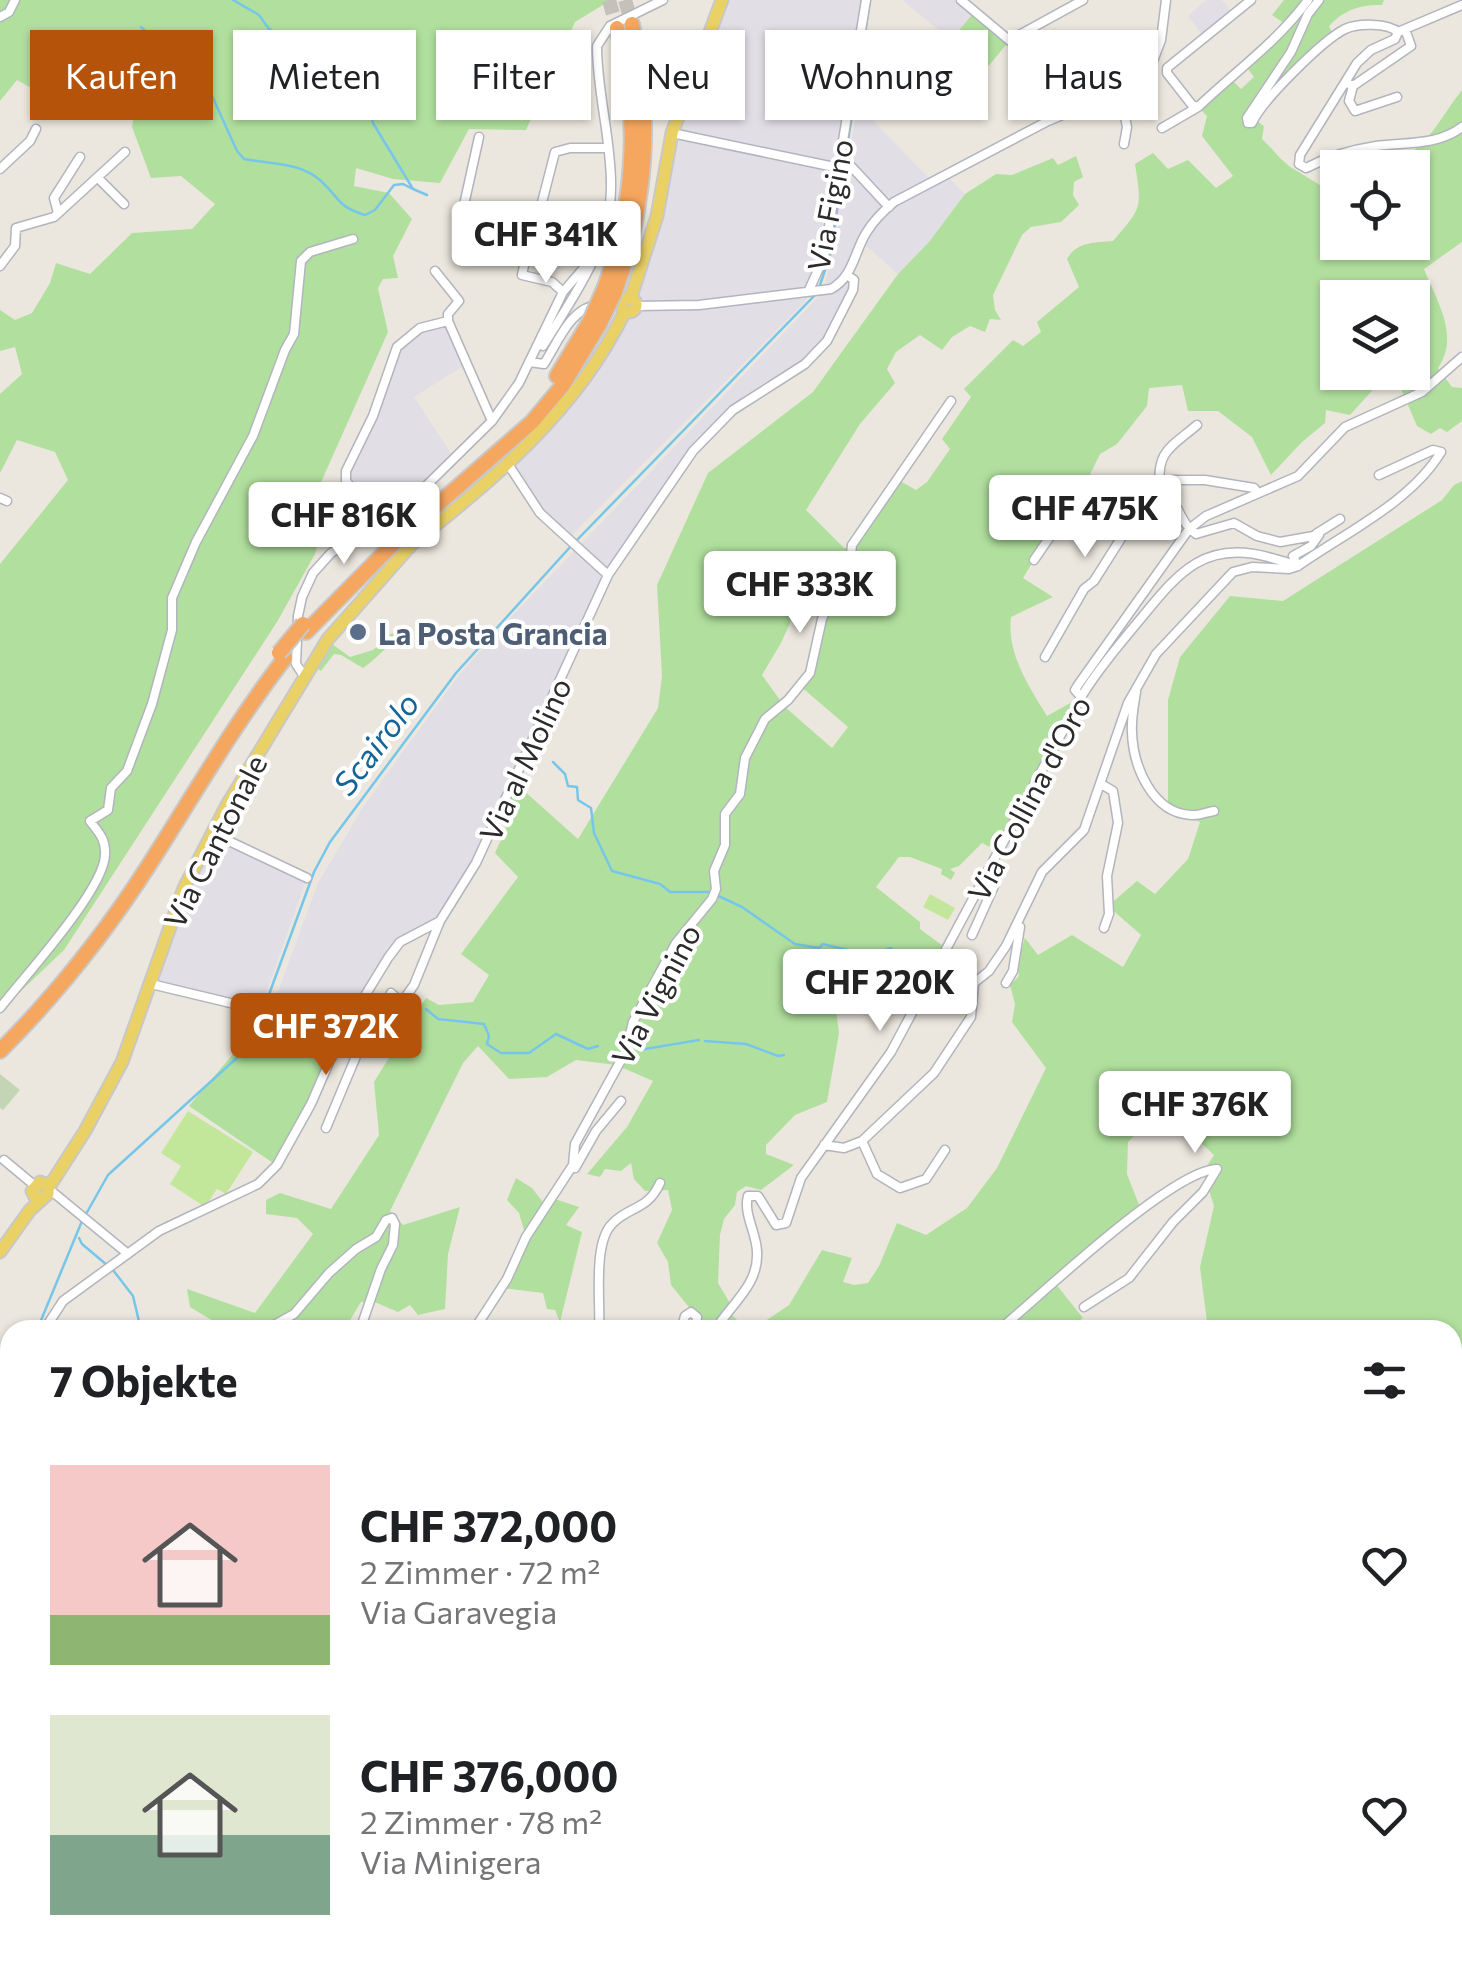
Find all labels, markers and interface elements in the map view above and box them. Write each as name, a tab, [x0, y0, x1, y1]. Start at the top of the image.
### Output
chip: Kaufen	[30, 30, 213, 120]
chip: Mieten	[233, 30, 416, 120]
chip: Filter	[436, 30, 591, 120]
chip: Neu	[611, 30, 745, 120]
chip: Wohnung	[765, 30, 988, 120]
chip: Haus	[1008, 30, 1158, 120]
street label: Via Figino	[798, 136, 860, 274]
map controls	[1320, 150, 1430, 390]
button: locate	[1320, 150, 1430, 260]
pin: CHF 341K	[443, 201, 649, 286]
text: CHF 341K	[474, 213, 618, 253]
button: layers	[1320, 280, 1430, 390]
pin: CHF 475K	[982, 475, 1188, 560]
pin: CHF 816K	[241, 482, 447, 567]
text: CHF 475K	[1011, 487, 1159, 527]
text: CHF 816K	[271, 494, 417, 534]
pin: CHF 333K	[697, 551, 903, 636]
text: CHF 333K	[726, 563, 874, 603]
place label: La Posta Grancia	[378, 614, 607, 651]
marker: La Posta Grancia	[347, 621, 369, 643]
street label: Via al Molino	[470, 672, 578, 846]
water label: Scairolo	[323, 684, 427, 802]
street label: Via Collina d'Oro	[958, 689, 1098, 907]
street label: Via Cantonale	[154, 748, 274, 934]
street label: Via Vignino	[602, 917, 708, 1071]
pin: CHF 220K	[777, 949, 983, 1034]
text: CHF 220K	[805, 961, 955, 1001]
pin: CHF 372K	[223, 993, 429, 1078]
text: CHF 372K	[253, 1005, 399, 1045]
pin: CHF 376K	[1092, 1071, 1298, 1156]
text: CHF 376K	[1121, 1083, 1269, 1123]
icon: filters	[1357, 1353, 1412, 1408]
text: 7 Objekte	[50, 1354, 238, 1406]
text: CHF 372,000	[360, 1499, 617, 1551]
icon: home	[130, 1505, 250, 1625]
icon: heart	[1357, 1538, 1412, 1593]
text: 2 Zimmer · 72 m²	[360, 1551, 600, 1591]
text: Via Garavegia	[360, 1591, 557, 1631]
text: CHF 376,000	[360, 1749, 618, 1801]
icon: home	[130, 1755, 250, 1875]
icon: heart	[1357, 1788, 1412, 1843]
text: 2 Zimmer · 78 m²	[360, 1801, 602, 1841]
text: Via Minigera	[360, 1841, 542, 1881]

